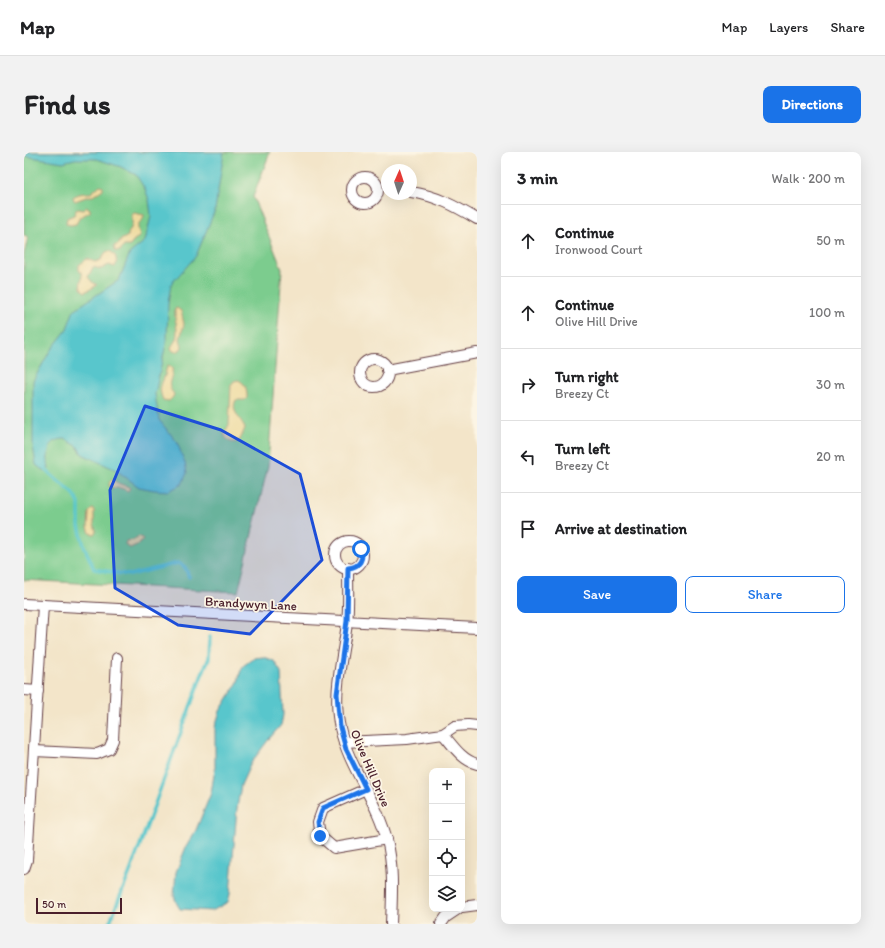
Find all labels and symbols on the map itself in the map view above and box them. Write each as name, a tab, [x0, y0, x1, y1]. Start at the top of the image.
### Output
north arrow	[381, 164, 417, 200]
route start	[352, 540, 370, 558]
street label: Brandywyn Lane	[205, 594, 297, 613]
street label: Olive Hill Drive	[347, 727, 394, 809]
route end	[311, 827, 329, 845]
scale bar	[36, 896, 122, 915]

